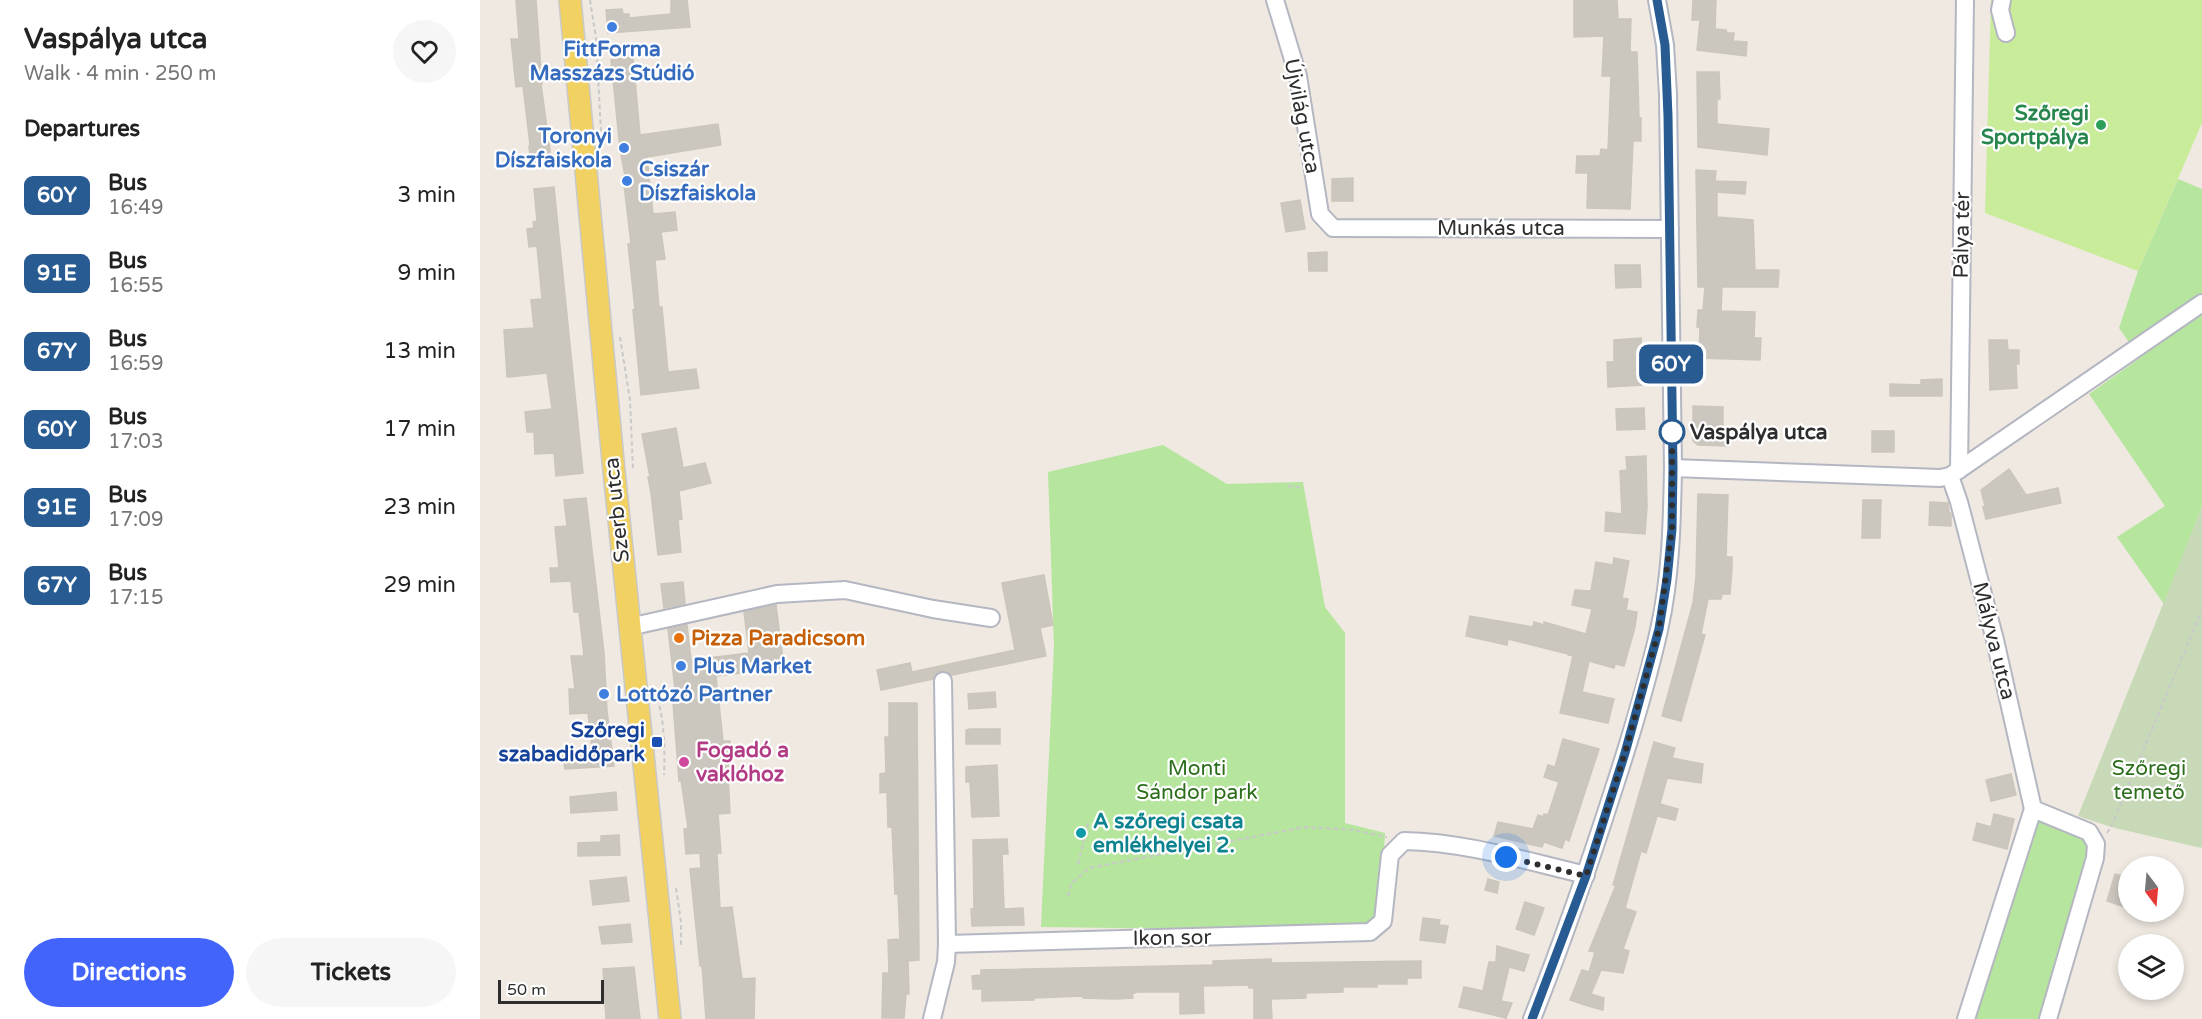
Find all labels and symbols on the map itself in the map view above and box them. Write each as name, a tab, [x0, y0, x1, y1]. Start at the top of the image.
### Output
marker: FittForma Masszázs Stúdió	[605, 20, 619, 34]
place label: FittForma Masszázs Stúdió	[529, 37, 695, 86]
street label: Újvilág utca	[1279, 56, 1325, 176]
place label: Szőregi Sportpálya	[1981, 101, 2089, 150]
marker: Szőregi Sportpálya	[2094, 118, 2108, 132]
place label: Toronyi Díszfaiskola	[495, 124, 612, 173]
marker: Toronyi Díszfaiskola	[617, 141, 631, 155]
place label: Csiszár Díszfaiskola	[639, 157, 756, 206]
marker: Csiszár Díszfaiskola	[620, 174, 634, 188]
street label: Pálya tér	[1949, 191, 1975, 279]
street label: Munkás utca	[1437, 216, 1565, 241]
line badge: 60Y	[1636, 344, 1706, 384]
marker: Vaspálya utca	[1659, 419, 1685, 445]
place label: Vaspálya utca	[1690, 420, 1828, 445]
street label: Szerb utca	[599, 456, 635, 564]
street label: Mályva utca	[1967, 580, 2021, 702]
place label: Pizza Paradicsom	[691, 626, 865, 651]
marker: Pizza Paradicsom	[672, 631, 686, 645]
place label: Plus Market	[693, 654, 812, 679]
marker: Plus Market	[674, 659, 688, 673]
place label: Lottózó Partner	[616, 682, 773, 707]
marker: Lottózó Partner	[597, 687, 611, 701]
place label: Szőregi szabadidőpark	[499, 718, 646, 767]
marker: Szőregi szabadidőpark	[650, 735, 664, 749]
place label: Fogadó a vaklóhoz	[696, 738, 789, 787]
marker: Fogadó a vaklóhoz	[677, 755, 691, 769]
park label: Monti Sándor park	[1136, 756, 1258, 805]
park label: Szőregi temető	[2112, 756, 2186, 805]
place label: A szőregi csata emlékhelyei 2.	[1093, 809, 1244, 858]
marker: A szőregi csata emlékhelyei 2.	[1074, 826, 1088, 840]
your location	[1491, 842, 1521, 872]
north arrow	[2118, 856, 2184, 922]
street label: Ikon sor	[1132, 925, 1212, 951]
scale bar	[498, 977, 604, 1004]

